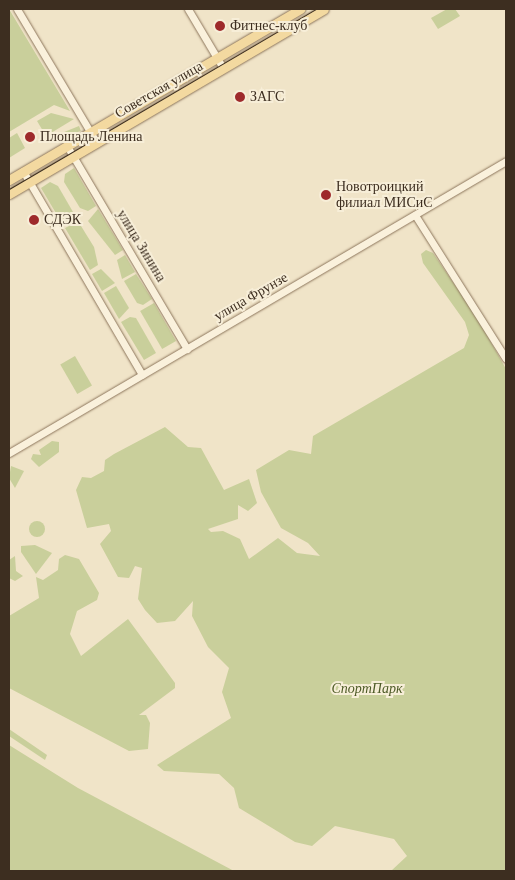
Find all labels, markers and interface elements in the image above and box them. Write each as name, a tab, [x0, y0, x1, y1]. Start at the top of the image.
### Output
place label: Фитнес-клуб	[230, 18, 307, 34]
marker: Фитнес-клуб	[214, 20, 226, 32]
street label: Советская улица	[112, 58, 206, 122]
place label: ЗАГС	[250, 89, 284, 105]
marker: ЗАГС	[234, 91, 246, 103]
place label: Площадь Ленина	[40, 129, 142, 145]
marker: Площадь Ленина	[24, 131, 36, 143]
place label: Новотроицкий филиал МИСиС	[336, 179, 433, 212]
marker: Новотроицкий филиал МИСиС	[320, 189, 332, 201]
street label: улица Зинина	[113, 207, 169, 285]
place label: СДЭК	[44, 212, 81, 228]
marker: СДЭК	[28, 214, 40, 226]
street label: улица Фрунзе	[211, 269, 291, 325]
park label: СпортПарк	[332, 681, 402, 697]

